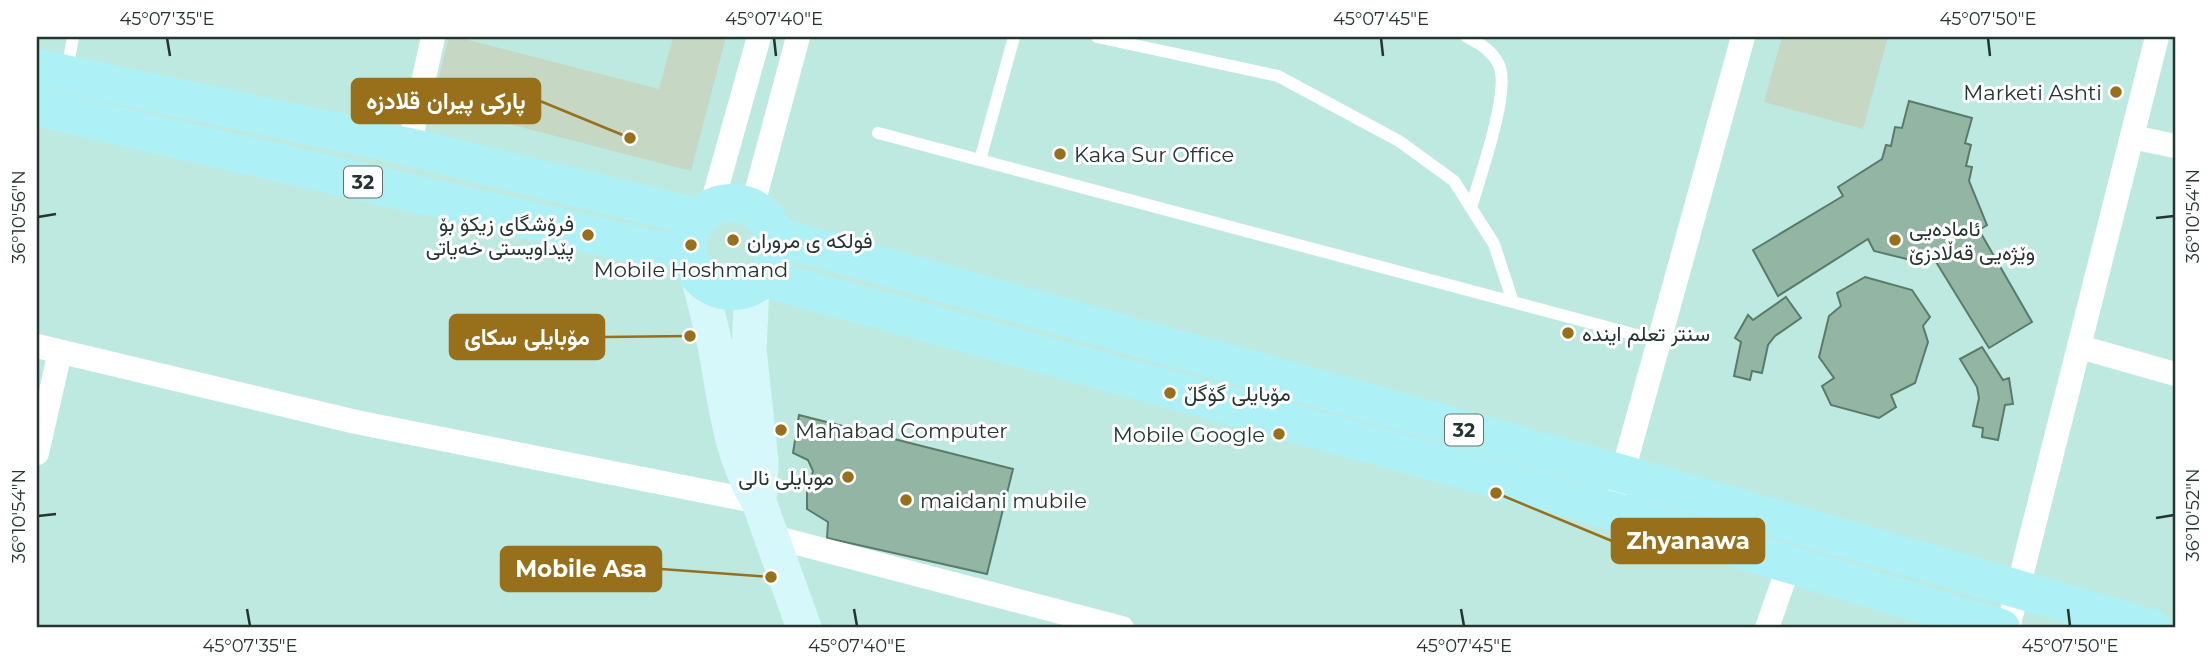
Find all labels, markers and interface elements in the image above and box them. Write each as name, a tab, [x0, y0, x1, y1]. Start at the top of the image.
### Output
text: 45°07'35"E	[119, 8, 215, 30]
text: 45°07'40"E	[725, 8, 823, 30]
text: 45°07'45"E	[1333, 8, 1429, 30]
text: 45°07'50"E	[1939, 8, 2037, 30]
callout: پارکی پیران قلادزه	[352, 79, 540, 123]
place label: Marketi Ashti	[1963, 80, 2102, 105]
marker: Marketi Ashti	[2108, 84, 2124, 100]
text: پارکی پیران قلادزه	[366, 87, 526, 117]
place label: Kaka Sur Office	[1074, 142, 1234, 167]
marker: Kaka Sur Office	[1052, 146, 1068, 162]
road number: 32	[344, 166, 382, 198]
text: 36°10'54"N	[2182, 169, 2204, 263]
text: 36°10'56"N	[8, 170, 30, 264]
place label: فرۆشگای زیکۆ بۆ پێداویستی خەیاتی	[426, 211, 574, 262]
place label: ئامادەیی وێژەیی قەڵادزێ	[1909, 216, 2035, 266]
marker: فرۆشگای زیکۆ بۆ پێداویستی خەیاتی	[580, 227, 596, 243]
place label: فولکه ی مروران	[747, 228, 873, 254]
marker: فولکه ی مروران	[725, 232, 741, 248]
marker: ئامادەیی وێژەیی قەڵادزێ	[1887, 232, 1903, 248]
marker: Mobile Hoshmand	[683, 237, 699, 253]
place label: Mobile Hoshmand	[594, 257, 788, 282]
callout: مۆبایلی سکای	[450, 315, 604, 359]
place label: سنتر تعلم اينده	[1582, 321, 1710, 348]
text: مۆبایلی سکای	[464, 323, 590, 352]
marker: سنتر تعلم اينده	[1560, 325, 1576, 341]
place label: مۆبایلی گۆگڵ	[1184, 381, 1291, 407]
marker: مۆبایلی گۆگڵ	[1162, 385, 1178, 401]
road number: 32	[1445, 414, 1483, 446]
place label: Mahabad Computer	[795, 418, 1008, 443]
marker: Mahabad Computer	[773, 422, 789, 438]
place label: Mobile Google	[1113, 422, 1265, 447]
marker: Mobile Google	[1271, 426, 1287, 442]
place label: موبايلى نالى	[738, 465, 834, 491]
text: 36°10'52"N	[2182, 468, 2204, 562]
text: 36°10'54"N	[8, 469, 30, 563]
marker: موبايلى نالى	[840, 469, 856, 485]
place label: maidani mubile	[920, 488, 1087, 513]
marker: maidani mubile	[898, 492, 914, 508]
callout: Zhyanawa	[1612, 519, 1764, 563]
text: Zhyanawa	[1626, 527, 1750, 555]
callout: Mobile Asa	[501, 547, 661, 591]
text: Mobile Asa	[515, 555, 647, 583]
text: 45°07'35"E	[202, 635, 298, 657]
text: 45°07'40"E	[808, 635, 906, 657]
text: 45°07'45"E	[1416, 635, 1512, 657]
text: 45°07'50"E	[2021, 635, 2119, 657]

